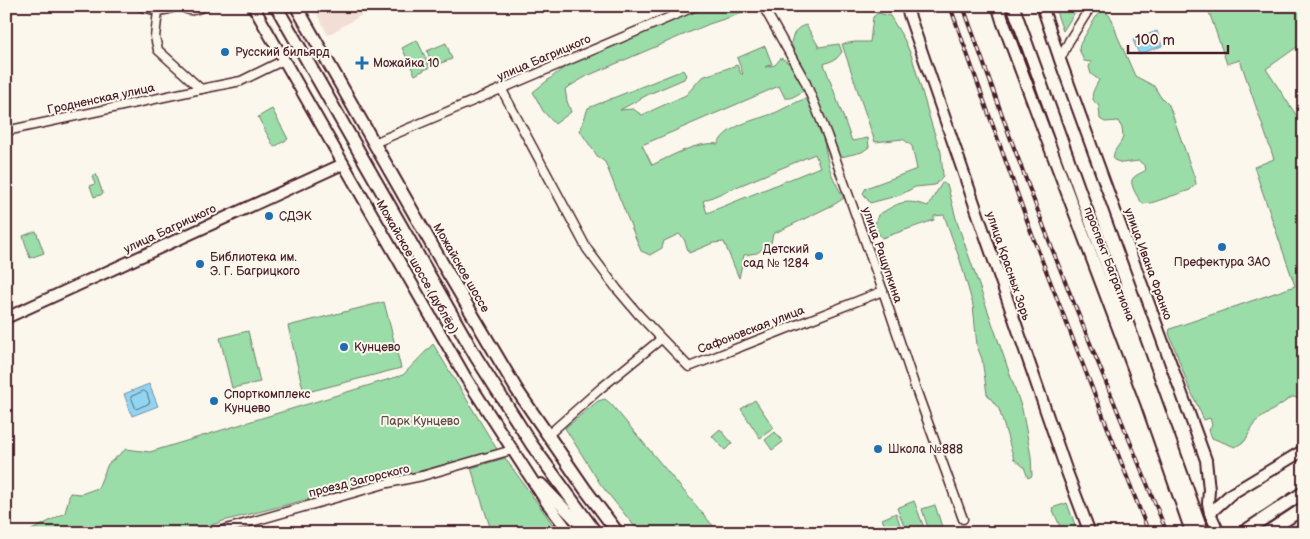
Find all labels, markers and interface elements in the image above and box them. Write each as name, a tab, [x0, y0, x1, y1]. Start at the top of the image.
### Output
scale bar	[1128, 22, 1228, 54]
text: 100 m	[1135, 31, 1175, 50]
street label: улица Багрицкого	[495, 32, 593, 84]
place label: Русский бильярд	[235, 45, 330, 60]
marker: Русский бильярд	[219, 46, 231, 58]
marker: Можайка 10	[355, 56, 369, 70]
place label: Можайка 10	[373, 56, 439, 71]
street label: Гродненская улица	[46, 80, 156, 118]
street label: Можайское шоссе (дублёр)	[373, 198, 461, 336]
street label: улица Багрицкого	[121, 201, 219, 257]
street label: улица Ращупкина	[859, 205, 905, 305]
street label: проспект Багратиона	[1080, 205, 1138, 323]
street label: улица Ивана Франко	[1121, 206, 1175, 322]
place label: СДЭК	[279, 209, 312, 224]
marker: СДЭК	[263, 210, 275, 222]
street label: улица Красных Зорь	[982, 210, 1034, 322]
street label: Можайское шоссе	[430, 221, 492, 315]
marker: Префектура ЗАО	[1216, 241, 1228, 253]
place label: Детский сад № 1284	[743, 242, 810, 271]
place label: Библиотека им. Э. Г. Багрицкого	[210, 250, 300, 279]
marker: Детский сад № 1284	[813, 250, 825, 262]
place label: Префектура ЗАО	[1174, 255, 1271, 270]
marker: Библиотека им. Э. Г. Багрицкого	[194, 258, 206, 270]
street label: Сафоновская улица	[696, 303, 806, 357]
place label: Кунцево	[354, 340, 400, 355]
marker: Кунцево	[338, 341, 350, 353]
place label: Спорткомплекс Кунцево	[224, 387, 310, 416]
marker: Спорткомплекс Кунцево	[208, 395, 220, 407]
park label: Парк Кунцево	[381, 414, 459, 429]
place label: Школа №888	[888, 442, 963, 457]
marker: Школа №888	[872, 443, 884, 455]
street label: проезд Загорского	[307, 461, 411, 501]

